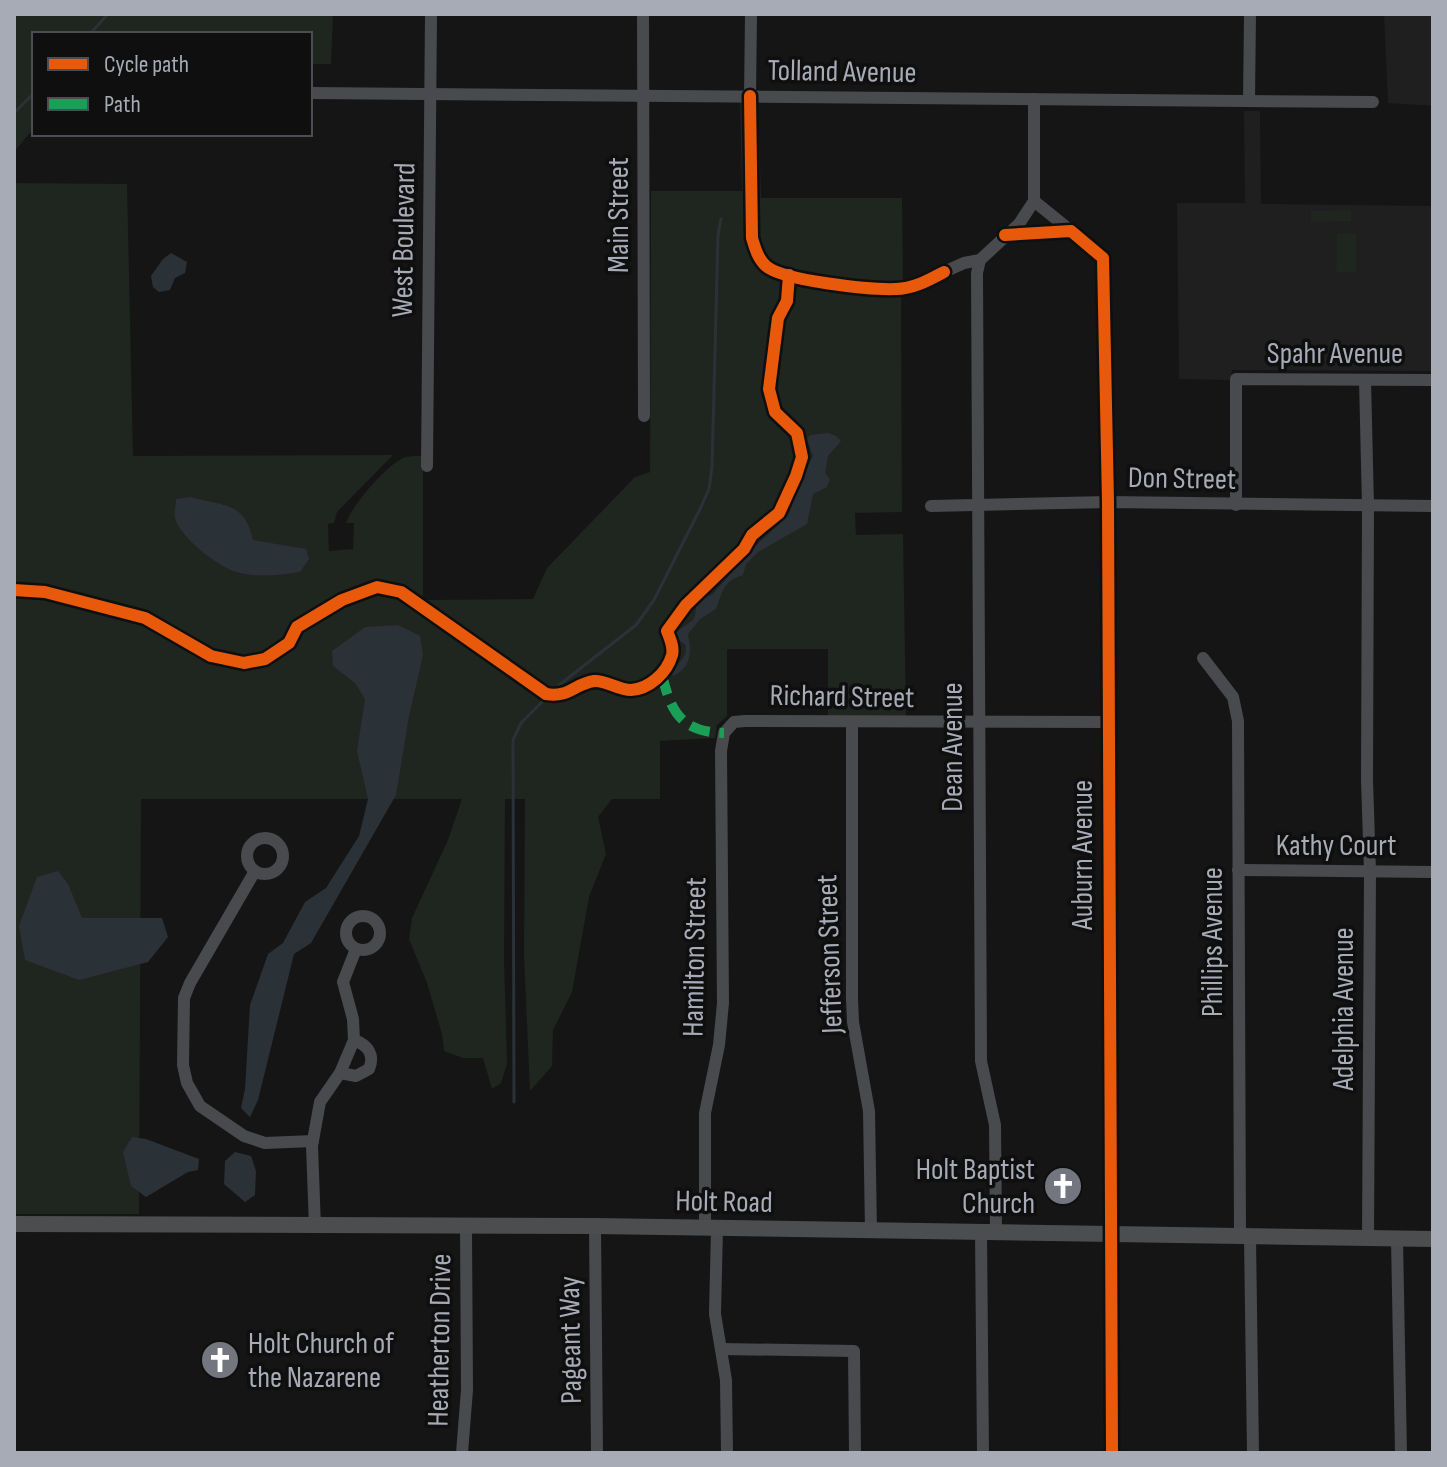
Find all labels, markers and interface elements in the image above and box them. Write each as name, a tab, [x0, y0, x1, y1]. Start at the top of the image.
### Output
legend	[32, 32, 312, 136]
text: Cycle path	[104, 50, 189, 79]
street label: Tolland Avenue	[767, 53, 917, 91]
text: Path	[104, 90, 141, 119]
street label: Main Street	[601, 157, 637, 273]
street label: West Boulevard	[385, 162, 423, 318]
street label: Spahr Avenue	[1267, 336, 1403, 372]
street label: Don Street	[1128, 460, 1236, 498]
street label: Richard Street	[769, 678, 915, 716]
street label: Dean Avenue	[935, 682, 971, 812]
street label: Auburn Avenue	[1065, 780, 1101, 931]
street label: Kathy Court	[1276, 828, 1396, 864]
street label: Phillips Avenue	[1195, 867, 1231, 1017]
street label: Jefferson Street	[809, 874, 851, 1035]
street label: Hamilton Street	[676, 877, 714, 1037]
street label: Adelphia Avenue	[1326, 927, 1362, 1092]
place label: Holt Baptist Church	[916, 1152, 1035, 1222]
church icon: Holt Baptist Church	[1042, 1165, 1084, 1207]
street label: Holt Road	[675, 1183, 773, 1221]
street label: Heatherton Drive	[420, 1253, 460, 1427]
street label: Pageant Way	[552, 1275, 590, 1404]
place label: Holt Church of the Nazarene	[248, 1326, 394, 1396]
church icon: Holt Church of the Nazarene	[199, 1339, 241, 1381]

